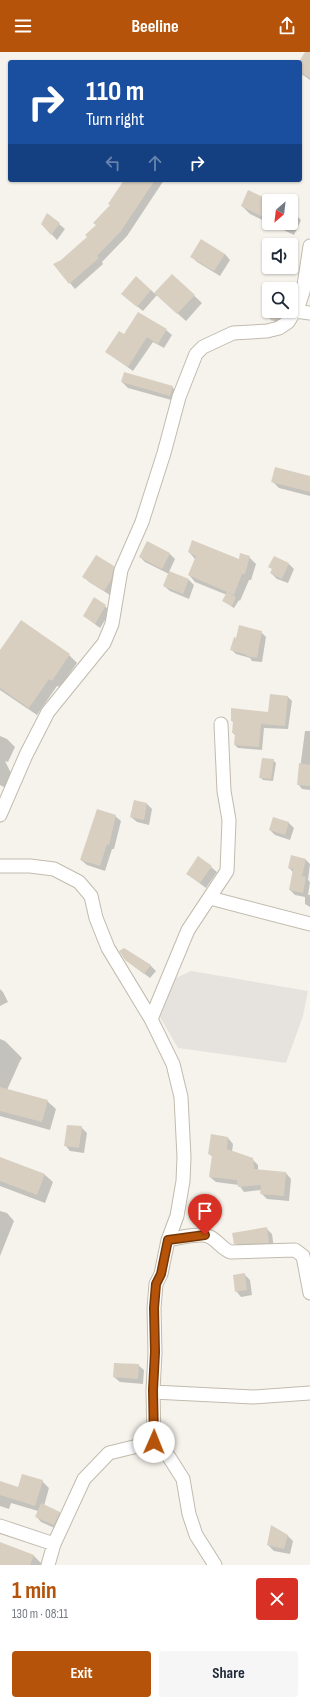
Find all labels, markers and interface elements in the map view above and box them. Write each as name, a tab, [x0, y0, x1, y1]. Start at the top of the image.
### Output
icon: menu	[12, 15, 34, 37]
icon: share	[276, 15, 298, 37]
text: Beeline	[131, 16, 179, 37]
text: 110 m	[86, 75, 144, 108]
icon: right	[20, 76, 72, 128]
text: Turn right	[86, 109, 144, 130]
icon: left	[102, 152, 124, 174]
icon: ahead	[144, 152, 166, 174]
icon: right	[186, 152, 208, 174]
north arrow	[262, 194, 298, 230]
map controls	[262, 194, 298, 318]
button: sound	[262, 238, 298, 274]
button: search	[262, 282, 298, 318]
pin	[188, 1194, 222, 1235]
icon: arrive	[194, 1200, 216, 1222]
position arrow	[133, 1421, 175, 1463]
text: 1 min	[12, 1576, 57, 1605]
button: close	[256, 1578, 298, 1620]
text: 130 m · 08:11	[12, 1606, 68, 1622]
button: Exit	[12, 1651, 151, 1697]
button: Share	[159, 1651, 298, 1697]

